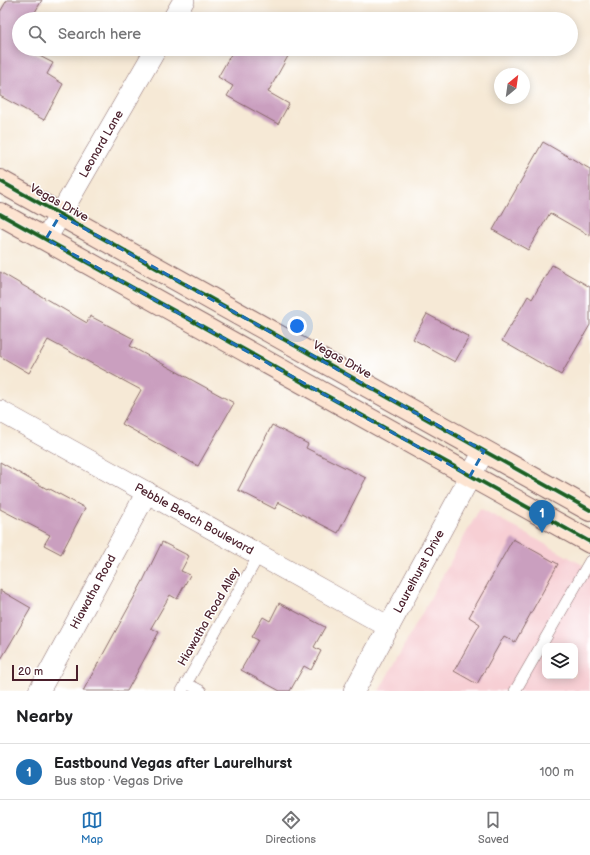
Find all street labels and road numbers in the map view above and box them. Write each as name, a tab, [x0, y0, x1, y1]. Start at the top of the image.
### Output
street label: Leonard Lane	[76, 107, 127, 180]
street label: Vegas Drive	[27, 181, 91, 225]
street label: Vegas Drive	[310, 338, 374, 382]
street label: Pebble Beach Boulevard	[132, 480, 256, 558]
street label: Laurelhurst Drive	[390, 527, 447, 616]
street label: Hiawatha Road	[67, 552, 119, 632]
street label: Hiawatha Road Alley	[175, 565, 243, 669]

